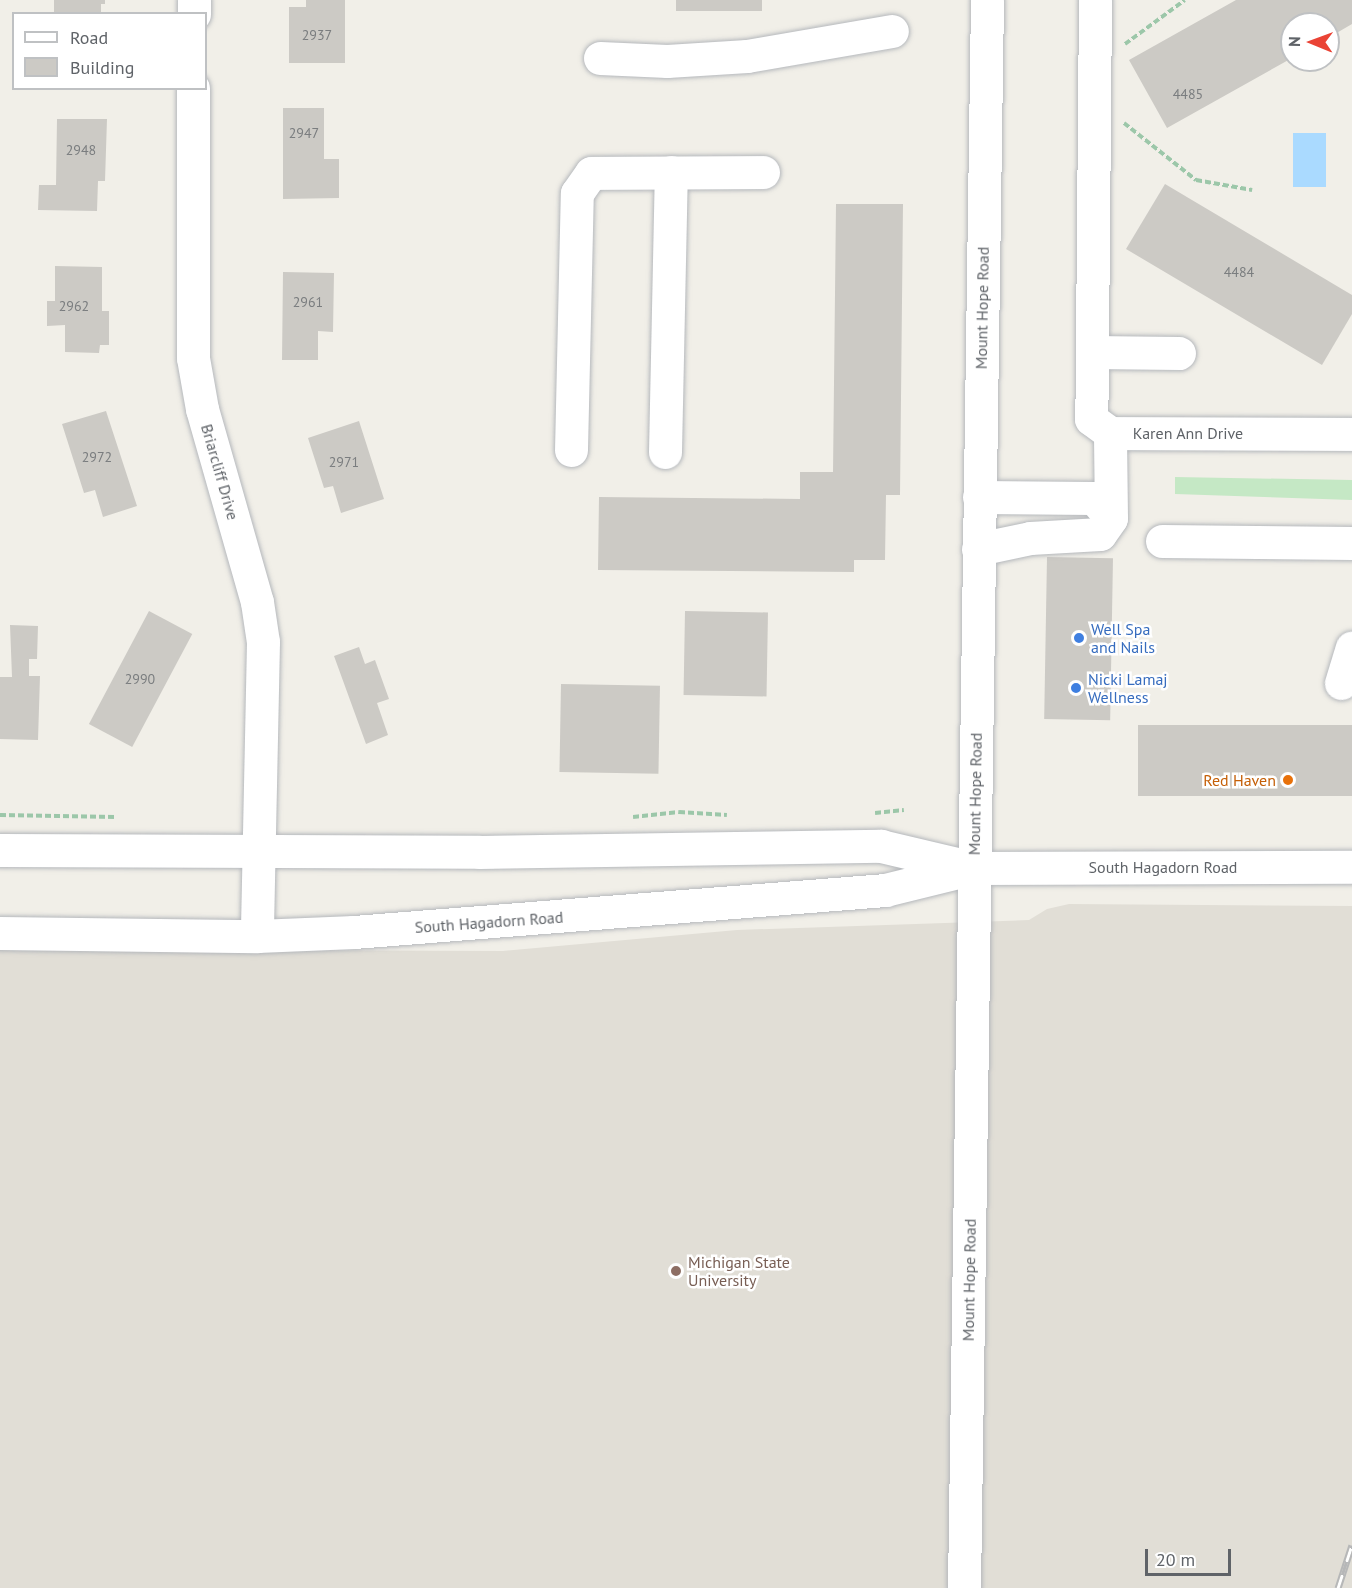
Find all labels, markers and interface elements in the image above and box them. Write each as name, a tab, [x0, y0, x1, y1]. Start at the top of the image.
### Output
legend	[12, 12, 207, 90]
north arrow	[1280, 12, 1340, 72]
text: Road	[70, 26, 108, 49]
house number: 2937	[302, 27, 332, 43]
text: N	[1284, 36, 1304, 47]
text: Building	[70, 56, 134, 79]
house number: 4485	[1173, 86, 1203, 102]
house number: 2947	[289, 125, 319, 141]
house number: 2948	[66, 142, 96, 158]
street label: Mount Hope Road	[971, 247, 993, 369]
house number: 4484	[1224, 264, 1254, 280]
house number: 2961	[293, 294, 323, 310]
house number: 2962	[59, 298, 89, 314]
street label: Briarcliff Drive	[197, 422, 243, 522]
street label: Karen Ann Drive	[1133, 423, 1243, 443]
house number: 2972	[82, 449, 112, 465]
house number: 2971	[329, 454, 359, 470]
place label: Well Spa and Nails	[1091, 619, 1155, 657]
marker: Well Spa and Nails	[1072, 631, 1086, 645]
place label: Nicki Lamaj Wellness	[1088, 669, 1168, 707]
house number: 2990	[125, 671, 155, 687]
marker: Nicki Lamaj Wellness	[1069, 681, 1083, 695]
street label: Mount Hope Road	[964, 733, 986, 855]
place label: Red Haven	[1203, 770, 1276, 790]
marker: Red Haven	[1281, 773, 1295, 787]
street label: South Hagadorn Road	[1089, 857, 1237, 877]
street label: South Hagadorn Road	[414, 907, 564, 937]
street label: Mount Hope Road	[958, 1219, 980, 1341]
place label: Michigan State University	[688, 1252, 790, 1290]
marker: Michigan State University	[669, 1264, 683, 1278]
scale bar	[1148, 1537, 1234, 1575]
text: 20 m	[1156, 1548, 1195, 1571]

